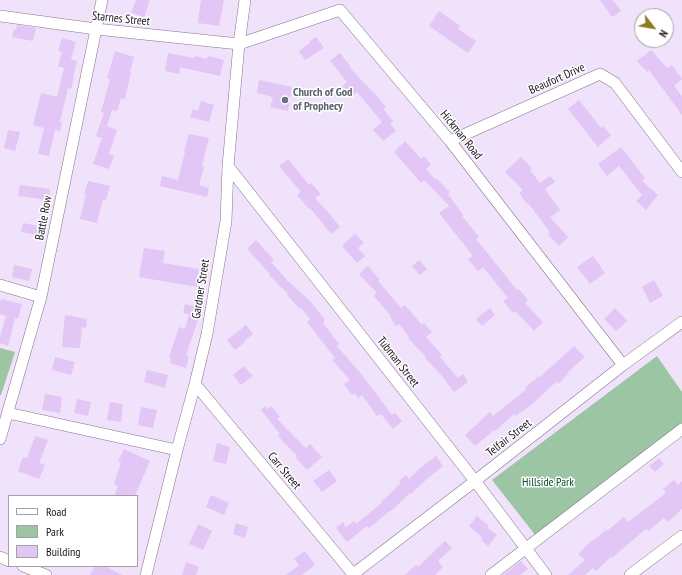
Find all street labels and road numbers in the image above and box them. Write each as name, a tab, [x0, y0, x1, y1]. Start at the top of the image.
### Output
street label: Starnes Street	[91, 9, 151, 29]
street label: Beaufort Drive	[527, 60, 587, 98]
street label: Hickman Road	[437, 108, 485, 162]
street label: Battle Row	[33, 195, 55, 241]
street label: Gardner Street	[189, 258, 213, 320]
street label: Tubman Street	[374, 334, 422, 390]
street label: Telfair Street	[484, 416, 534, 460]
street label: Carr Street	[264, 449, 304, 493]

